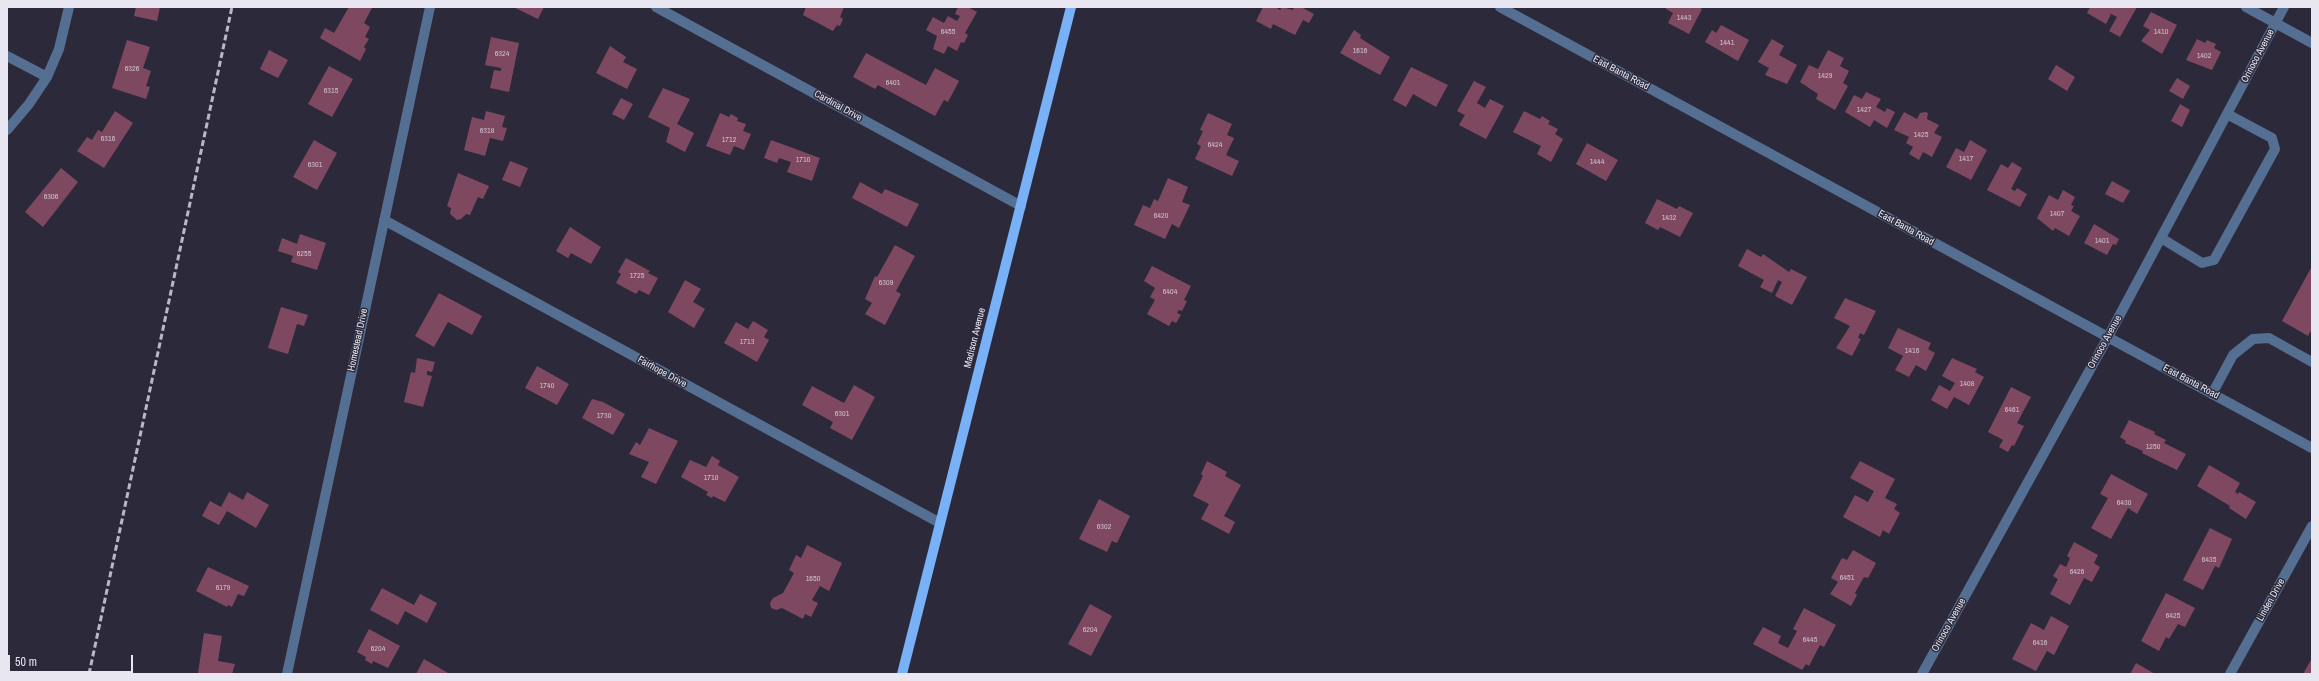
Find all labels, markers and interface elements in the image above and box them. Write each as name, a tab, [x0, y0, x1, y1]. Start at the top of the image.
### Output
house number: 1443	[1677, 13, 1691, 23]
house number: 6455	[941, 27, 955, 37]
house number: 1410	[2154, 27, 2168, 37]
street label: Orinoco Avenue	[2239, 27, 2277, 85]
house number: 1441	[1720, 38, 1734, 48]
house number: 1616	[1353, 46, 1367, 56]
house number: 6324	[495, 49, 509, 59]
house number: 1402	[2197, 51, 2211, 61]
street label: East Banta Road	[1591, 53, 1651, 93]
house number: 6326	[125, 64, 139, 74]
house number: 1429	[1818, 71, 1832, 81]
house number: 6401	[886, 78, 900, 88]
house number: 6315	[324, 86, 338, 96]
street label: Cardinal Drive	[812, 88, 864, 124]
house number: 1427	[1857, 105, 1871, 115]
house number: 6318	[480, 126, 494, 136]
house number: 1425	[1914, 130, 1928, 140]
house number: 6316	[101, 134, 115, 144]
house number: 1712	[722, 135, 736, 145]
house number: 6424	[1208, 140, 1222, 150]
house number: 1417	[1959, 154, 1973, 164]
house number: 1710	[796, 155, 810, 165]
house number: 1444	[1590, 157, 1604, 167]
house number: 6301	[308, 160, 322, 170]
house number: 6306	[44, 192, 58, 202]
street label: East Banta Road	[1876, 208, 1936, 248]
house number: 1407	[2050, 209, 2064, 219]
house number: 6420	[1154, 211, 1168, 221]
house number: 1432	[1662, 213, 1676, 223]
house number: 1401	[2095, 236, 2109, 246]
house number: 6255	[297, 249, 311, 259]
house number: 1725	[630, 271, 644, 281]
house number: 6309	[879, 278, 893, 288]
house number: 6404	[1163, 287, 1177, 297]
street label: Madison Avenue	[962, 307, 988, 369]
street label: Homestead Drive	[345, 308, 371, 372]
street label: Orinoco Avenue	[2085, 313, 2125, 371]
house number: 1713	[740, 337, 754, 347]
house number: 1416	[1905, 346, 1919, 356]
street label: Fairhope Drive	[635, 354, 689, 390]
street label: East Banta Road	[2161, 362, 2221, 402]
house number: 1408	[1960, 379, 1974, 389]
house number: 1740	[540, 381, 554, 391]
house number: 6461	[2005, 405, 2019, 415]
house number: 6301	[835, 409, 849, 419]
house number: 1730	[597, 411, 611, 421]
house number: 1250	[2146, 442, 2160, 452]
house number: 1710	[704, 473, 718, 483]
house number: 6430	[2117, 498, 2131, 508]
house number: 6302	[1097, 522, 1111, 532]
house number: 6435	[2202, 555, 2216, 565]
house number: 6426	[2070, 567, 2084, 577]
house number: 6451	[1840, 573, 1854, 583]
house number: 1650	[806, 574, 820, 584]
street label: Linden Drive	[2254, 577, 2288, 623]
house number: 6179	[216, 583, 230, 593]
street label: Orinoco Avenue	[1929, 596, 1969, 654]
house number: 6425	[2166, 611, 2180, 621]
house number: 6204	[1083, 625, 1097, 635]
house number: 6445	[1803, 635, 1817, 645]
house number: 6416	[2033, 638, 2047, 648]
house number: 6204	[371, 644, 385, 654]
scale bar	[10, 647, 135, 673]
text: 50 m	[15, 654, 37, 670]

